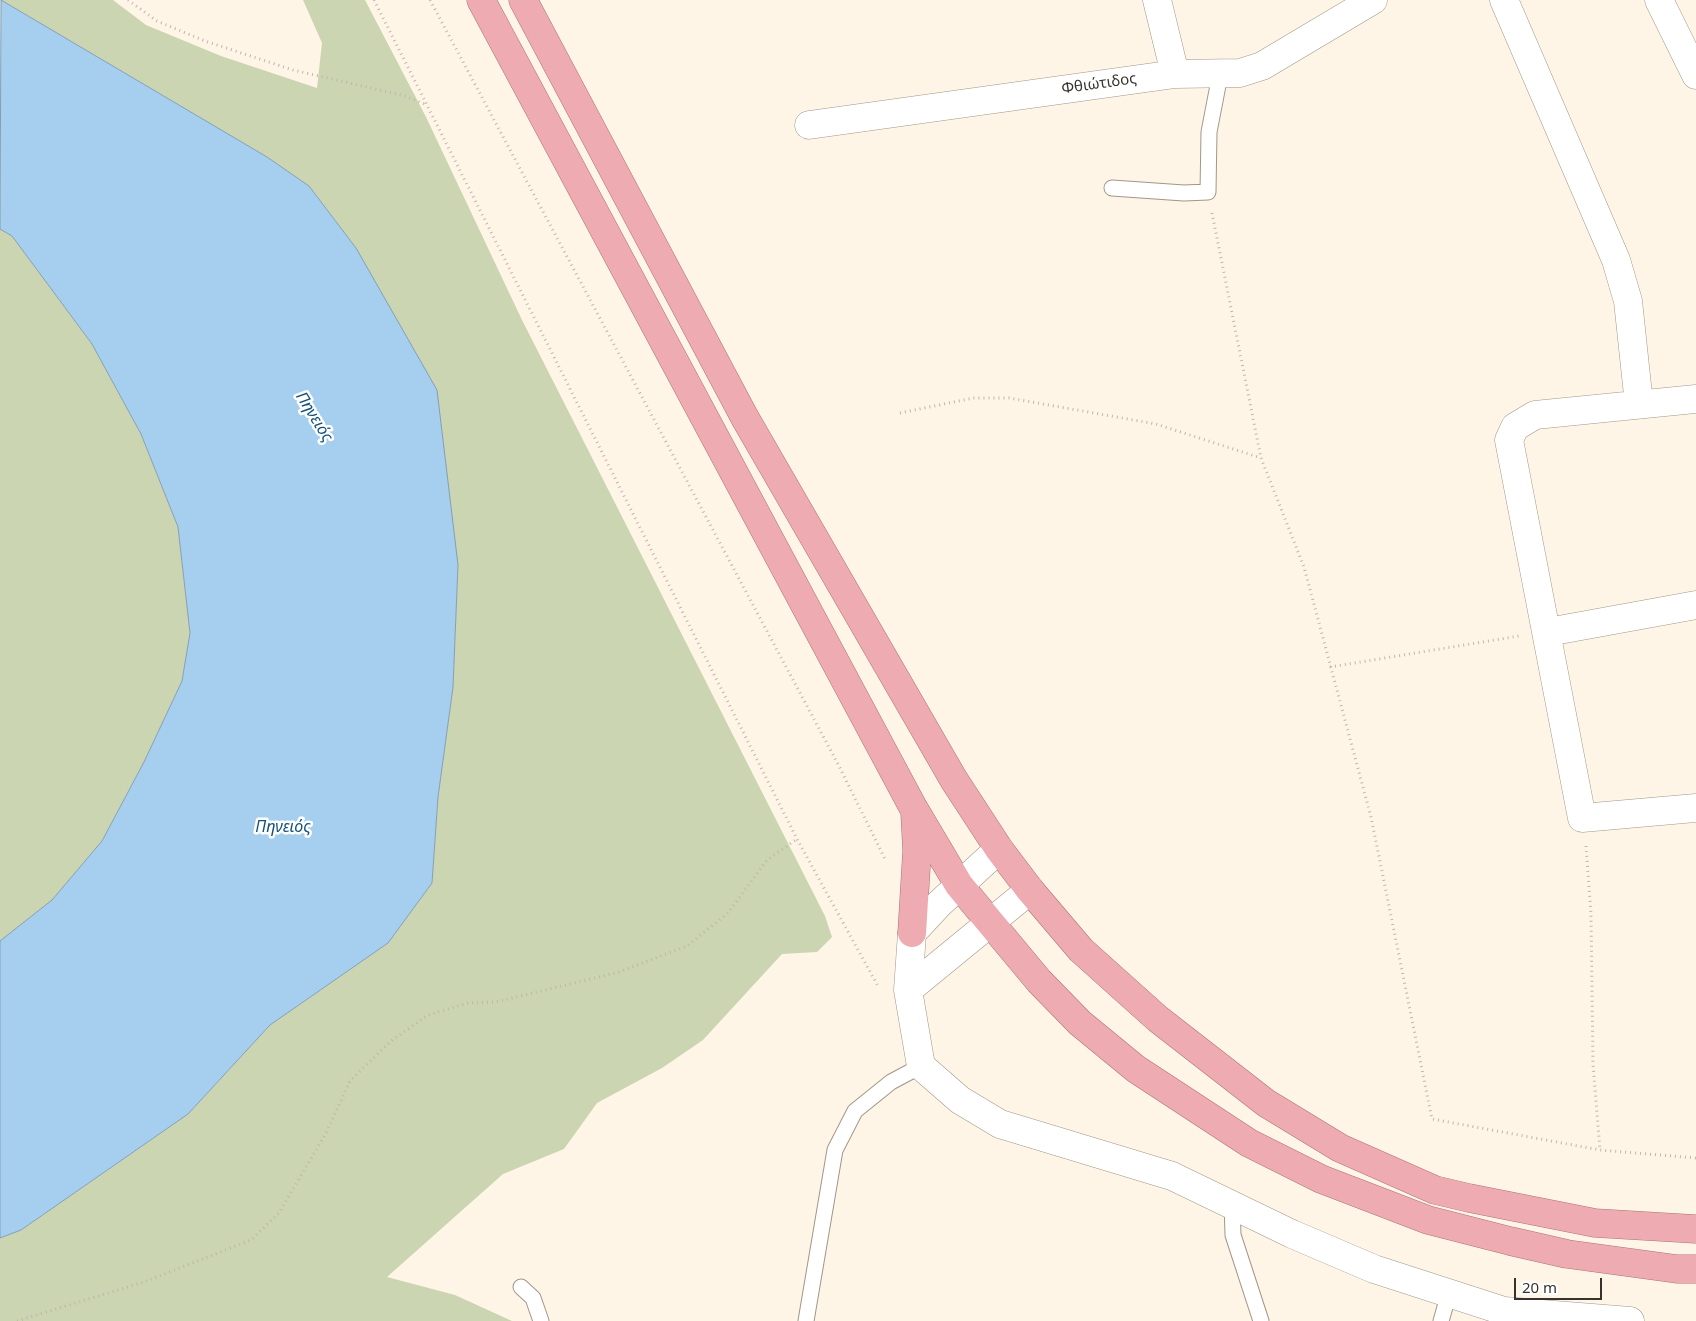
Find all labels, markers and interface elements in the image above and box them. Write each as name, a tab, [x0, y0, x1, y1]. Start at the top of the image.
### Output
street label: Φθιώτιδος	[1060, 70, 1138, 98]
water label: Πηνειός	[291, 388, 337, 446]
water label: Πηνειός	[255, 817, 311, 837]
scale bar	[1516, 1268, 1604, 1300]
text: 20 m	[1522, 1277, 1557, 1297]

